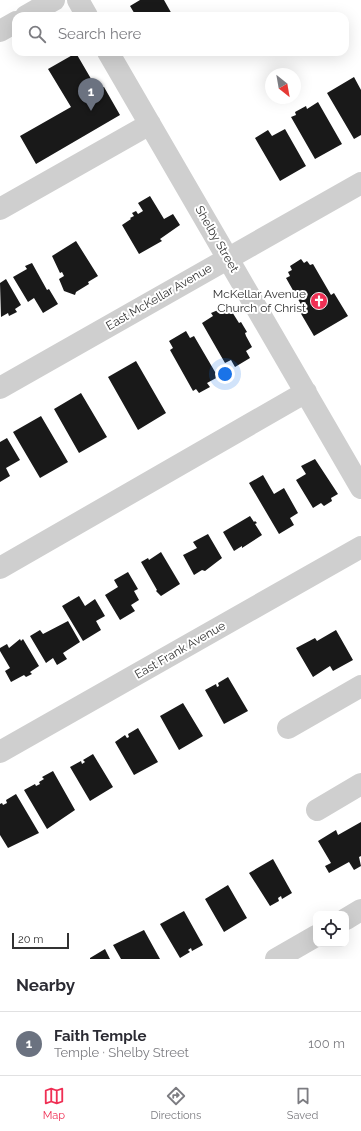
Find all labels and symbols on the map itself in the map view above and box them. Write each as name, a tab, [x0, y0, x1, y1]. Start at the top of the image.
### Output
north arrow	[265, 68, 301, 104]
pin: 1	[78, 78, 104, 111]
street label: Shelby Street	[192, 203, 242, 275]
street label: East McKellar Avenue	[104, 261, 214, 333]
place label: McKellar Avenue Church of Christ	[213, 287, 306, 315]
church icon: McKellar Avenue Church of Christ	[309, 291, 329, 311]
your location	[215, 364, 235, 384]
street label: East Frank Avenue	[132, 618, 228, 682]
scale bar	[12, 931, 69, 950]

